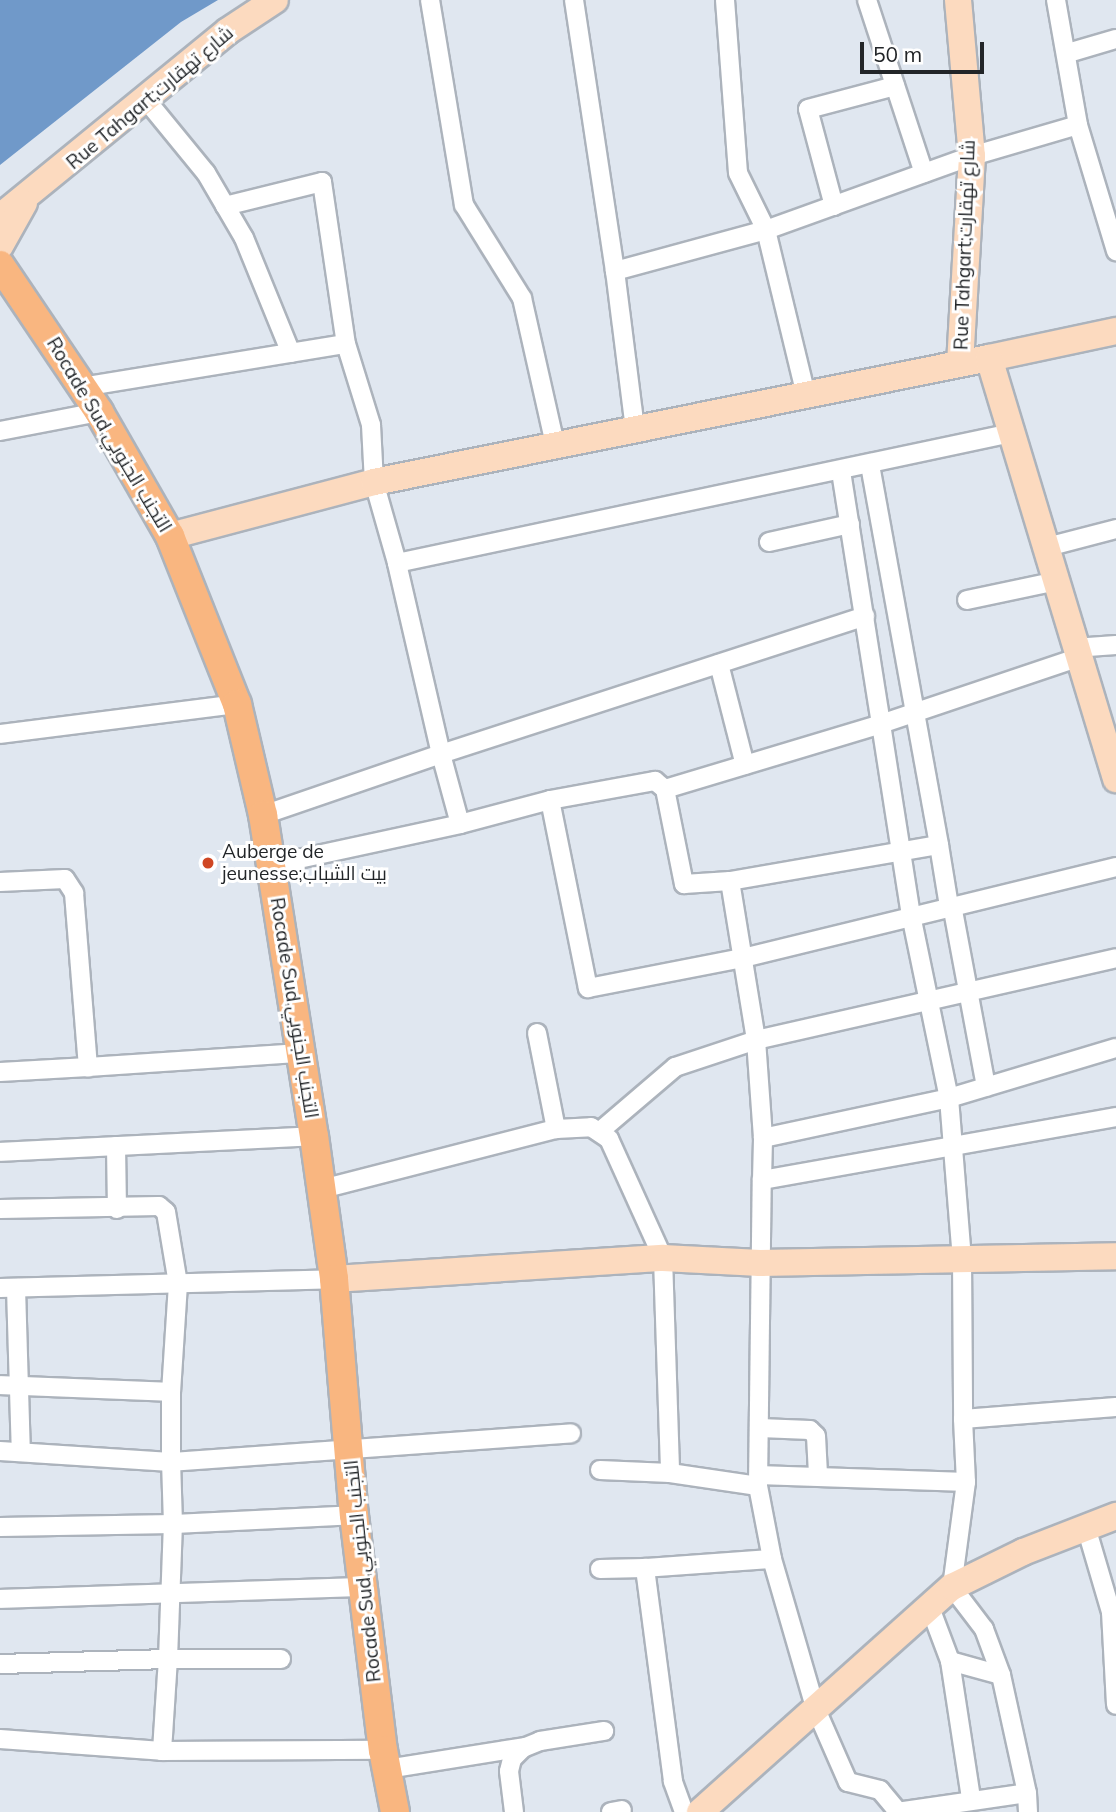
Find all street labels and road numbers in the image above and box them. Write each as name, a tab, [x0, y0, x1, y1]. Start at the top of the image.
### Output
street label: Rue Tahgart;شارع تهقارت	[62, 22, 238, 174]
street label: Rue Tahgart;شارع تهقارت	[950, 139, 980, 351]
street label: Rocade Sud,التجنب الجنوبي	[42, 333, 176, 537]
street label: Rocade Sud,التجنب الجنوبي	[265, 896, 323, 1120]
street label: Rocade Sud,التجنب الجنوبي	[340, 1459, 386, 1683]

